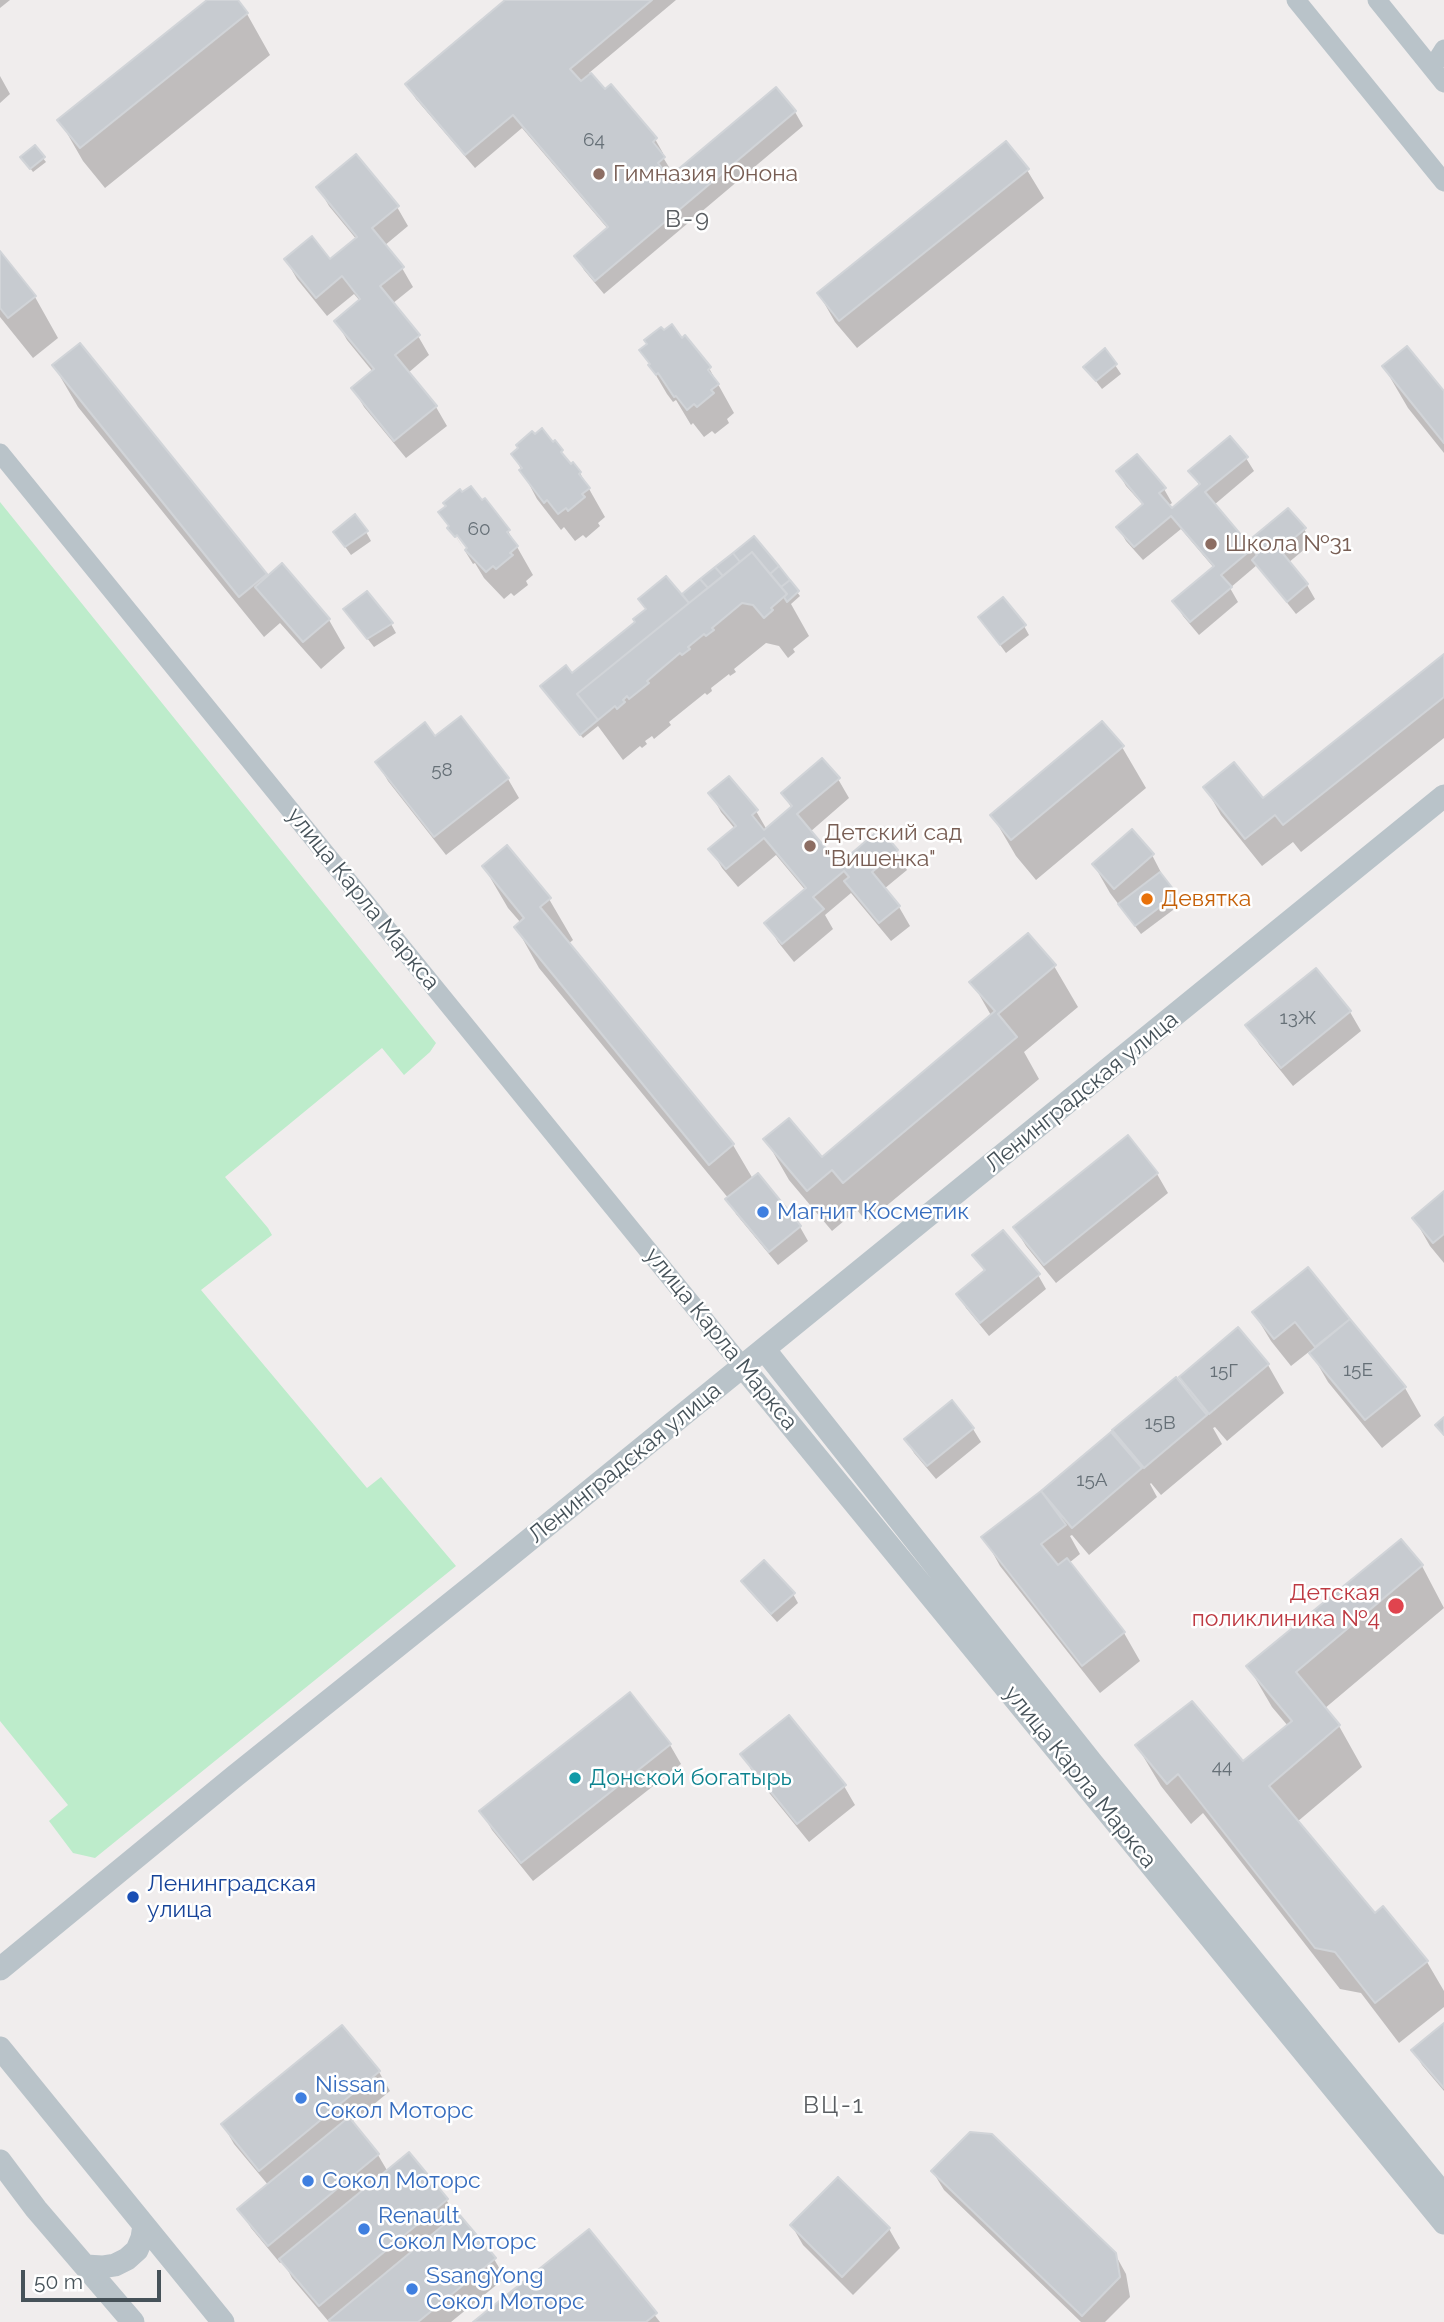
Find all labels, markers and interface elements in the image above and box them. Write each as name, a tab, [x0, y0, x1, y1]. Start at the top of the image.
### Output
house number: 64	[583, 129, 605, 151]
place label: Гимназия Юнона	[613, 160, 798, 188]
marker: Гимназия Юнона	[591, 166, 607, 182]
district label: В-9	[665, 206, 711, 234]
house number: 60	[467, 518, 491, 540]
place label: Школа №31	[1225, 530, 1352, 558]
marker: Школа №31	[1203, 536, 1219, 552]
house number: 58	[431, 759, 453, 781]
street label: улица Карла Маркса	[281, 802, 445, 996]
place label: Детский сад "Вишенка"	[824, 819, 962, 873]
marker: Детский сад "Вишенка"	[802, 838, 818, 854]
place label: Девятка	[1161, 885, 1251, 913]
marker: Девятка	[1139, 891, 1155, 907]
street label: Ленинградская улица	[980, 1006, 1184, 1178]
house number: 13Ж	[1280, 1007, 1316, 1029]
place label: Магнит Косметик	[777, 1198, 969, 1226]
marker: Магнит Косметик	[755, 1204, 771, 1220]
street label: улица Карла Маркса	[639, 1242, 803, 1436]
house number: 15Е	[1343, 1359, 1373, 1381]
house number: 15Г	[1210, 1360, 1238, 1382]
street label: Ленинградская улица	[523, 1377, 727, 1549]
house number: 15В	[1144, 1412, 1176, 1434]
house number: 15А	[1076, 1469, 1108, 1491]
place label: Детская поликлиника №4	[1192, 1579, 1380, 1633]
marker: Детская поликлиника №4	[1386, 1596, 1406, 1616]
street label: улица Карла Маркса	[998, 1680, 1162, 1874]
house number: 44	[1212, 1756, 1232, 1778]
place label: Донской богатырь	[589, 1764, 792, 1792]
marker: Донской богатырь	[567, 1770, 583, 1786]
place label: Ленинградская улица	[147, 1870, 316, 1924]
marker: Ленинградская улица	[125, 1889, 141, 1905]
place label: Nissan Сокол Моторс	[315, 2071, 474, 2125]
marker: Nissan Сокол Моторс	[293, 2090, 309, 2106]
district label: ВЦ-1	[804, 2092, 864, 2120]
place label: Сокол Моторс	[322, 2167, 481, 2195]
marker: Сокол Моторс	[300, 2173, 316, 2189]
place label: Renault Сокол Моторс	[378, 2202, 537, 2256]
marker: Renault Сокол Моторс	[356, 2221, 372, 2237]
scale bar	[24, 2256, 164, 2300]
place label: SsangYong Сокол Моторс	[426, 2262, 585, 2316]
text: 50 m	[34, 2269, 83, 2294]
marker: SsangYong Сокол Моторс	[404, 2281, 420, 2297]

